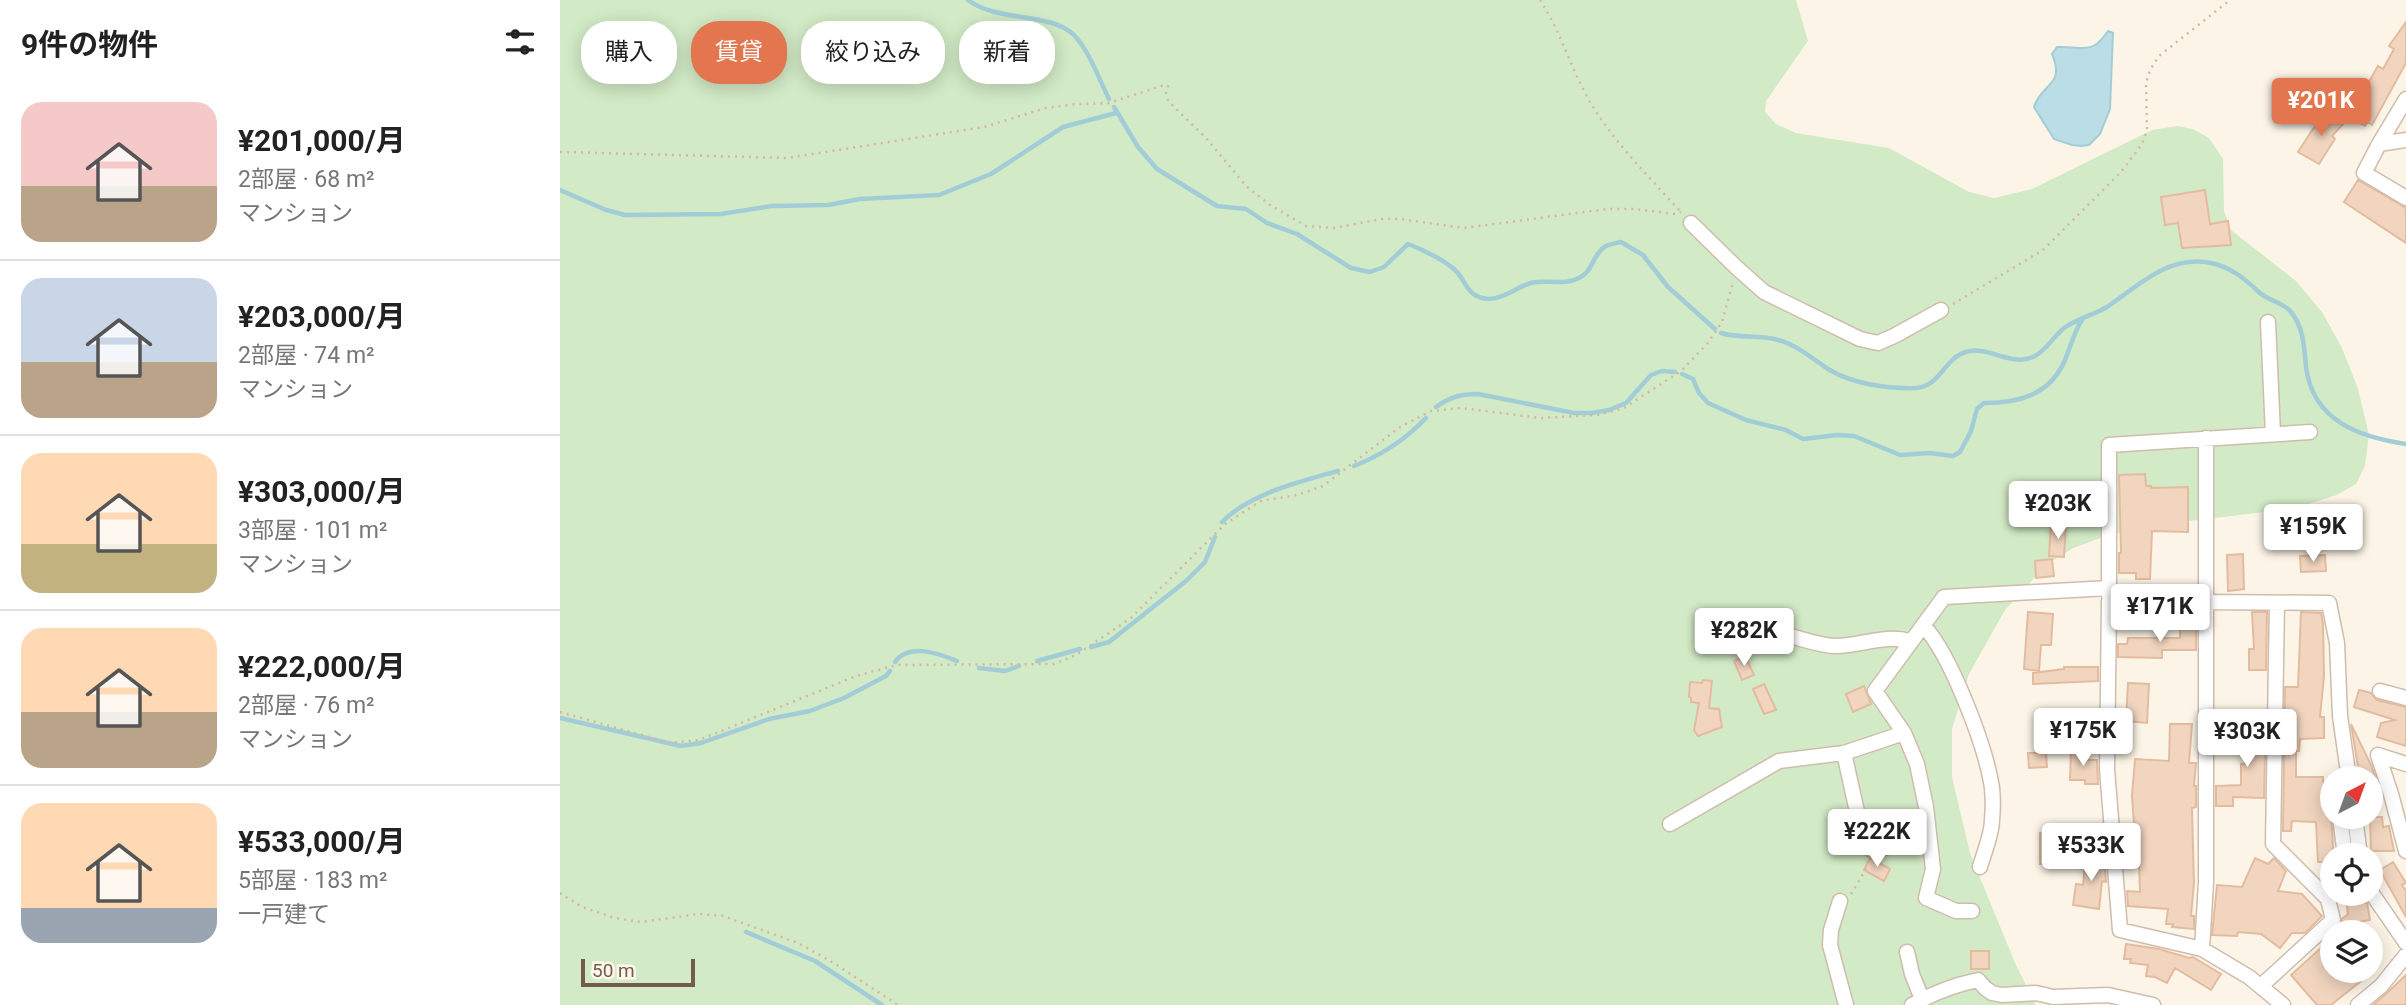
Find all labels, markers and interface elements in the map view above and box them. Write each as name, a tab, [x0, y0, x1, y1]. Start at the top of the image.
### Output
chip: 購入	[581, 21, 677, 84]
chip: 賃貸	[691, 21, 787, 84]
chip: 絞り込み	[801, 21, 945, 84]
chip: 新着	[959, 21, 1055, 84]
icon: filters	[501, 23, 539, 61]
text: 9件の物件	[21, 27, 158, 62]
pin: ¥201K	[2272, 78, 2370, 138]
text: ¥201K	[2288, 87, 2354, 114]
text: ¥201,000/月	[238, 123, 406, 158]
icon: home	[77, 130, 161, 214]
text: 2部屋 · 68 m²	[238, 166, 375, 193]
text: マンション	[238, 200, 353, 227]
text: ¥203,000/月	[238, 299, 406, 334]
icon: home	[77, 306, 161, 390]
text: 2部屋 · 74 m²	[238, 342, 375, 369]
text: マンション	[238, 376, 353, 403]
text: ¥303,000/月	[238, 474, 406, 509]
icon: home	[77, 481, 161, 565]
pin: ¥203K	[2009, 482, 2107, 541]
text: ¥203K	[2025, 490, 2091, 517]
pin: ¥159K	[2264, 504, 2362, 564]
text: ¥159K	[2280, 513, 2346, 540]
text: 3部屋 · 101 m²	[238, 517, 387, 544]
text: マンション	[238, 551, 353, 578]
pin: ¥171K	[2111, 584, 2209, 644]
text: ¥171K	[2127, 593, 2193, 620]
pin: ¥282K	[1695, 608, 1793, 668]
text: ¥282K	[1711, 617, 1777, 644]
text: ¥222,000/月	[238, 649, 406, 684]
icon: home	[77, 656, 161, 740]
text: 2部屋 · 76 m²	[238, 692, 375, 719]
pin: ¥175K	[2034, 708, 2132, 768]
pin: ¥303K	[2198, 710, 2296, 769]
text: ¥175K	[2050, 717, 2116, 744]
text: ¥303K	[2214, 718, 2280, 745]
text: マンション	[238, 726, 353, 753]
north arrow	[2320, 766, 2384, 830]
map controls	[2320, 766, 2383, 983]
pin: ¥222K	[1828, 810, 1926, 869]
text: ¥222K	[1844, 818, 1910, 845]
text: ¥533,000/月	[238, 824, 406, 859]
pin: ¥533K	[2042, 824, 2140, 883]
icon: home	[77, 831, 161, 915]
text: ¥533K	[2058, 832, 2124, 859]
button: locate	[2320, 843, 2383, 906]
text: 5部屋 · 183 m²	[238, 867, 387, 894]
text: 一戸建て	[238, 901, 330, 928]
button: layers	[2320, 920, 2383, 983]
scale bar	[581, 956, 695, 988]
text: 50 m	[592, 959, 635, 982]

